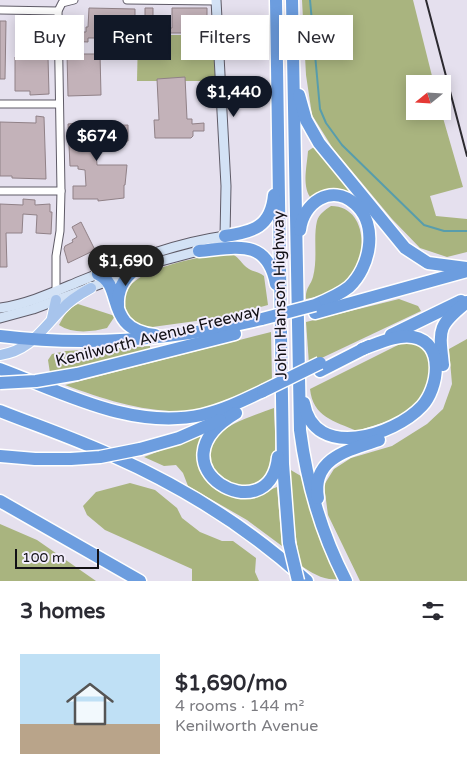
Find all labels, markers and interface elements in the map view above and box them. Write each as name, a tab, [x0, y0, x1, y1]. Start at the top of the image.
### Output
chip: Buy	[15, 15, 84, 60]
chip: Rent	[94, 15, 171, 60]
chip: Filters	[181, 15, 269, 60]
chip: New	[279, 15, 353, 60]
north arrow	[406, 75, 451, 120]
map controls	[406, 75, 451, 120]
pin: $1,440	[193, 76, 275, 118]
text: $1,440	[207, 82, 261, 102]
pin: $674	[67, 120, 127, 162]
text: $674	[77, 126, 117, 146]
street label: John Hanson Highway	[269, 210, 291, 379]
pin: $1,690	[85, 244, 167, 287]
text: $1,690	[99, 251, 153, 271]
street label: Kenilworth Avenue Freeway	[53, 301, 263, 371]
scale bar	[15, 546, 99, 569]
text: 100 m	[22, 549, 65, 566]
icon: filters	[419, 597, 447, 625]
text: 3 homes	[20, 599, 105, 624]
text: $1,690/mo	[175, 671, 287, 696]
icon: home	[60, 674, 120, 734]
text: 4 rooms · 144 m²	[175, 696, 304, 716]
text: Kenilworth Avenue	[175, 716, 318, 736]

